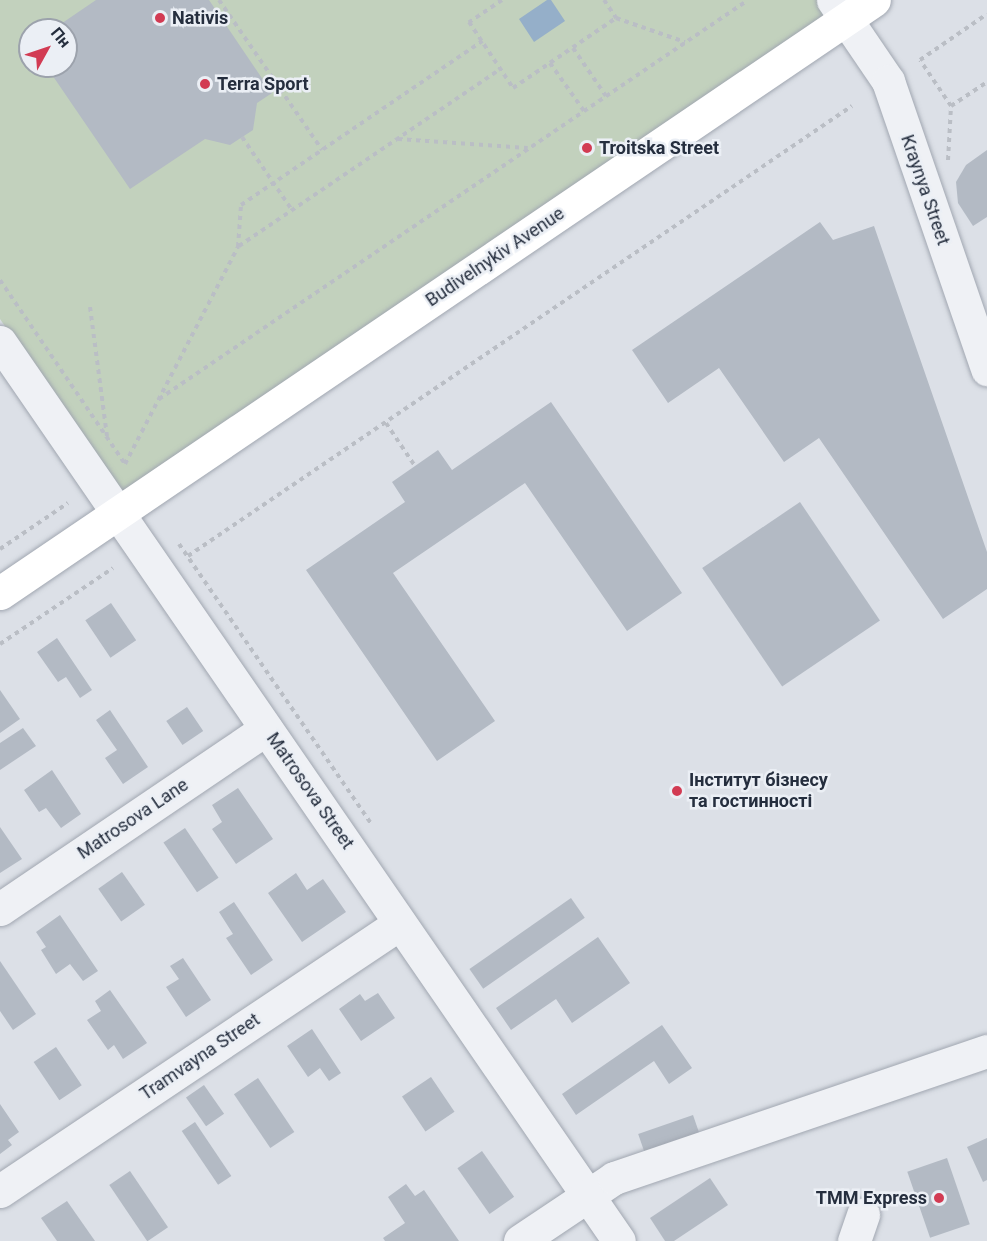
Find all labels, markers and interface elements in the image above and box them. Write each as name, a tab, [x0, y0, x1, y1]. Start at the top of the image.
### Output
place label: Nativis	[172, 7, 228, 29]
marker: Nativis	[153, 11, 167, 25]
north arrow	[18, 18, 78, 78]
text: Пн	[47, 23, 74, 51]
place label: Terra Sport	[217, 73, 309, 95]
marker: Terra Sport	[198, 77, 212, 91]
street label: Kraynya Street	[896, 132, 954, 248]
place label: Troitska Street	[599, 137, 719, 159]
marker: Troitska Street	[580, 141, 594, 155]
street label: Budivelnykiv Avenue	[422, 203, 568, 311]
street label: Matrosova Street	[262, 729, 358, 853]
place label: Інститут бізнесу та гостинності	[689, 770, 828, 812]
street label: Matrosova Lane	[74, 774, 192, 864]
marker: Інститут бізнесу та гостинності	[670, 784, 684, 798]
street label: Tramvayna Street	[136, 1009, 264, 1105]
place label: TMM Express	[816, 1187, 927, 1209]
marker: TMM Express	[932, 1191, 946, 1205]

